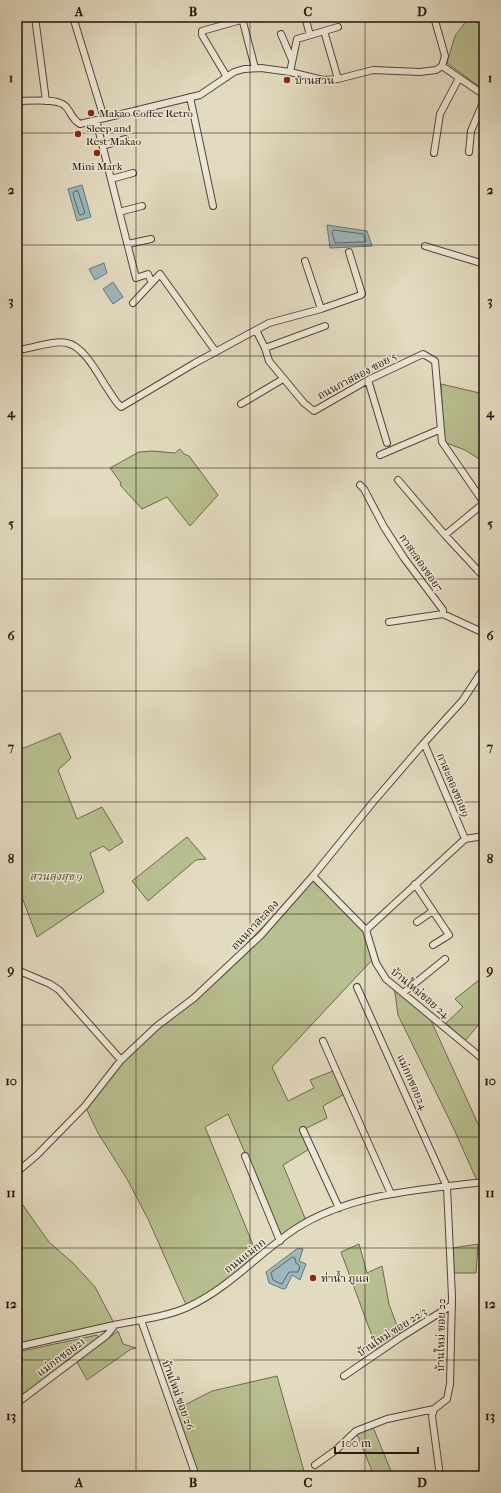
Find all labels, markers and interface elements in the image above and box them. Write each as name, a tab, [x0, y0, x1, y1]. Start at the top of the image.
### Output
text: A	[74, 4, 84, 19]
text: B	[189, 4, 198, 19]
text: C	[304, 4, 313, 19]
text: D	[417, 4, 427, 19]
text: 1	[9, 70, 14, 85]
text: 1	[488, 70, 493, 85]
place label: บ้านสวน	[295, 74, 334, 87]
marker: บ้านสวน	[282, 75, 292, 85]
place label: Makao Coffee Retro	[99, 107, 193, 120]
marker: Makao Coffee Retro	[86, 108, 96, 118]
place label: Sleep and Rest Makao	[86, 122, 141, 148]
marker: Sleep and Rest Makao	[73, 129, 83, 139]
marker: Mini Mark	[92, 148, 102, 158]
place label: Mini Mark	[72, 160, 123, 173]
text: 2	[8, 182, 15, 197]
text: 2	[487, 182, 494, 197]
text: 3	[8, 293, 14, 309]
text: 3	[487, 293, 493, 309]
street label: ถนนกาสลอง ซอย 5	[315, 350, 399, 402]
text: 4	[6, 405, 16, 421]
text: 4	[485, 405, 495, 421]
text: 5	[8, 516, 14, 531]
text: 5	[487, 516, 493, 531]
street label: กาสะลองซอย7	[396, 532, 446, 594]
text: 6	[7, 628, 15, 643]
text: 6	[486, 628, 494, 643]
text: 7	[7, 739, 15, 754]
text: 7	[486, 739, 494, 754]
street label: กาสะลองซอย9	[434, 751, 472, 819]
text: 8	[8, 851, 15, 866]
text: 8	[487, 851, 494, 866]
park label: สวนลุงสุข 9	[30, 870, 83, 884]
street label: ถนนกาสะลอง	[228, 897, 282, 953]
text: 9	[7, 962, 15, 978]
text: 9	[486, 962, 494, 978]
street label: บ้านใหม่ซอย 24	[388, 964, 453, 1021]
street label: แม่กกซอย24	[394, 1052, 430, 1112]
text: 10	[5, 1073, 17, 1088]
text: 10	[484, 1073, 496, 1088]
text: 11	[6, 1185, 16, 1200]
text: 11	[485, 1185, 495, 1200]
street label: ถนนแม่กก	[222, 1236, 268, 1276]
place label: ท่าน้ำ ภูแล	[321, 1270, 369, 1285]
marker: ท่าน้ำ ภูแล	[308, 1273, 318, 1283]
text: 12	[5, 1296, 17, 1311]
text: 12	[484, 1296, 496, 1311]
street label: บ้านใหม่ ซอย 22	[433, 1298, 448, 1372]
street label: บ้านใหม่ ซอย 22/3	[354, 1304, 429, 1359]
street label: แม่กกซอย21	[34, 1335, 88, 1379]
street label: บ้านใหม่ ซอย 26	[159, 1358, 198, 1432]
text: 13	[6, 1408, 16, 1424]
text: 13	[485, 1408, 495, 1424]
scale bar	[335, 1429, 418, 1455]
text: 100 m	[341, 1436, 371, 1450]
text: A	[74, 1475, 84, 1490]
text: B	[189, 1475, 198, 1490]
text: C	[304, 1475, 313, 1490]
text: D	[417, 1475, 427, 1490]

